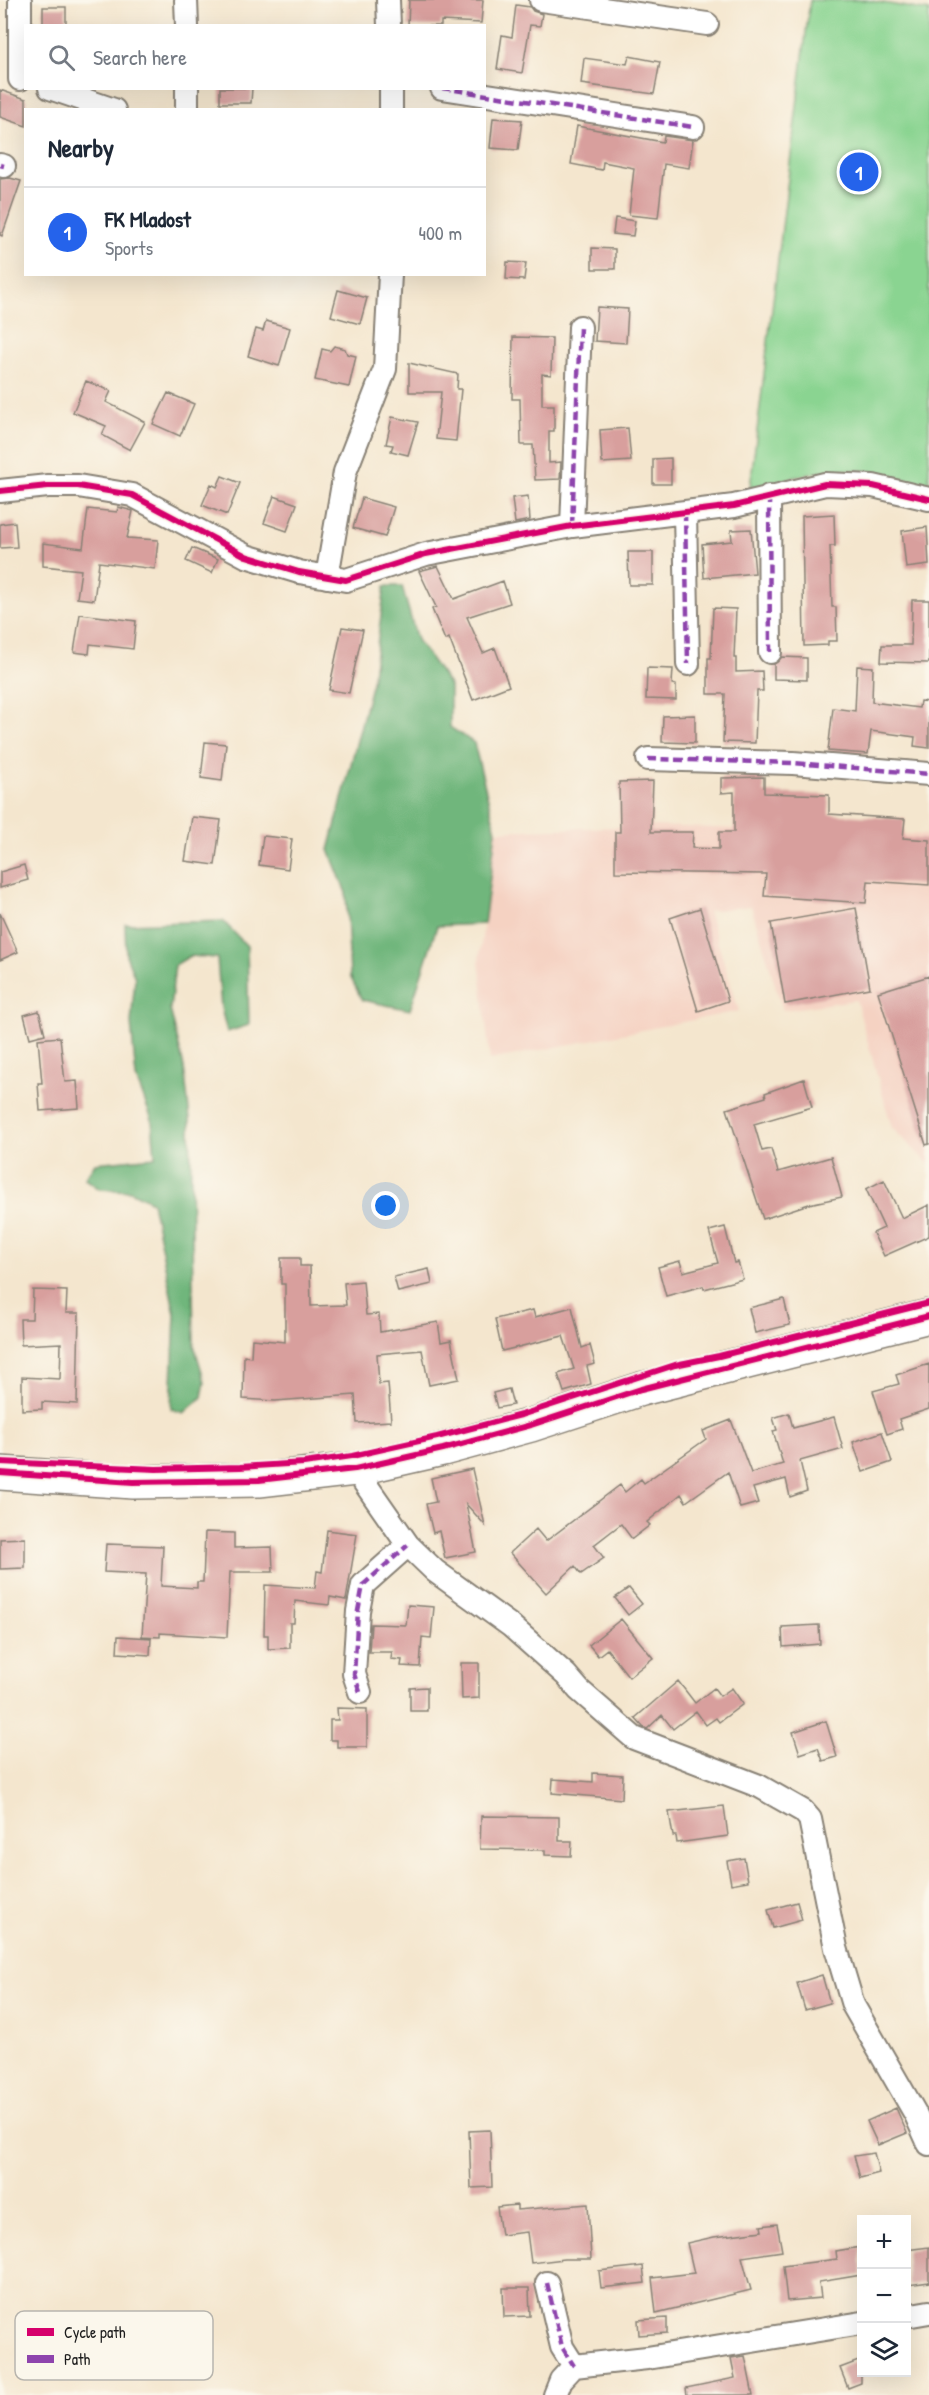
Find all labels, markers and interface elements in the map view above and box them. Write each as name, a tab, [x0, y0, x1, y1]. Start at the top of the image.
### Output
search box	[24, 24, 486, 90]
icon: search	[45, 41, 78, 74]
text: Search here	[93, 42, 187, 72]
text: Nearby	[48, 130, 114, 165]
pin: 1	[840, 150, 878, 195]
text: FK Mladost	[105, 204, 191, 234]
text: 1	[64, 219, 71, 246]
text: 400 m	[418, 219, 462, 246]
text: Sports	[105, 234, 153, 261]
your location	[371, 1191, 400, 1220]
map controls	[857, 2215, 911, 2377]
button: +	[857, 2215, 911, 2269]
button: −	[857, 2269, 911, 2323]
legend	[15, 2311, 213, 2380]
text: Cycle path	[64, 2321, 126, 2343]
button: layers	[857, 2323, 911, 2377]
text: Path	[64, 2348, 90, 2370]

